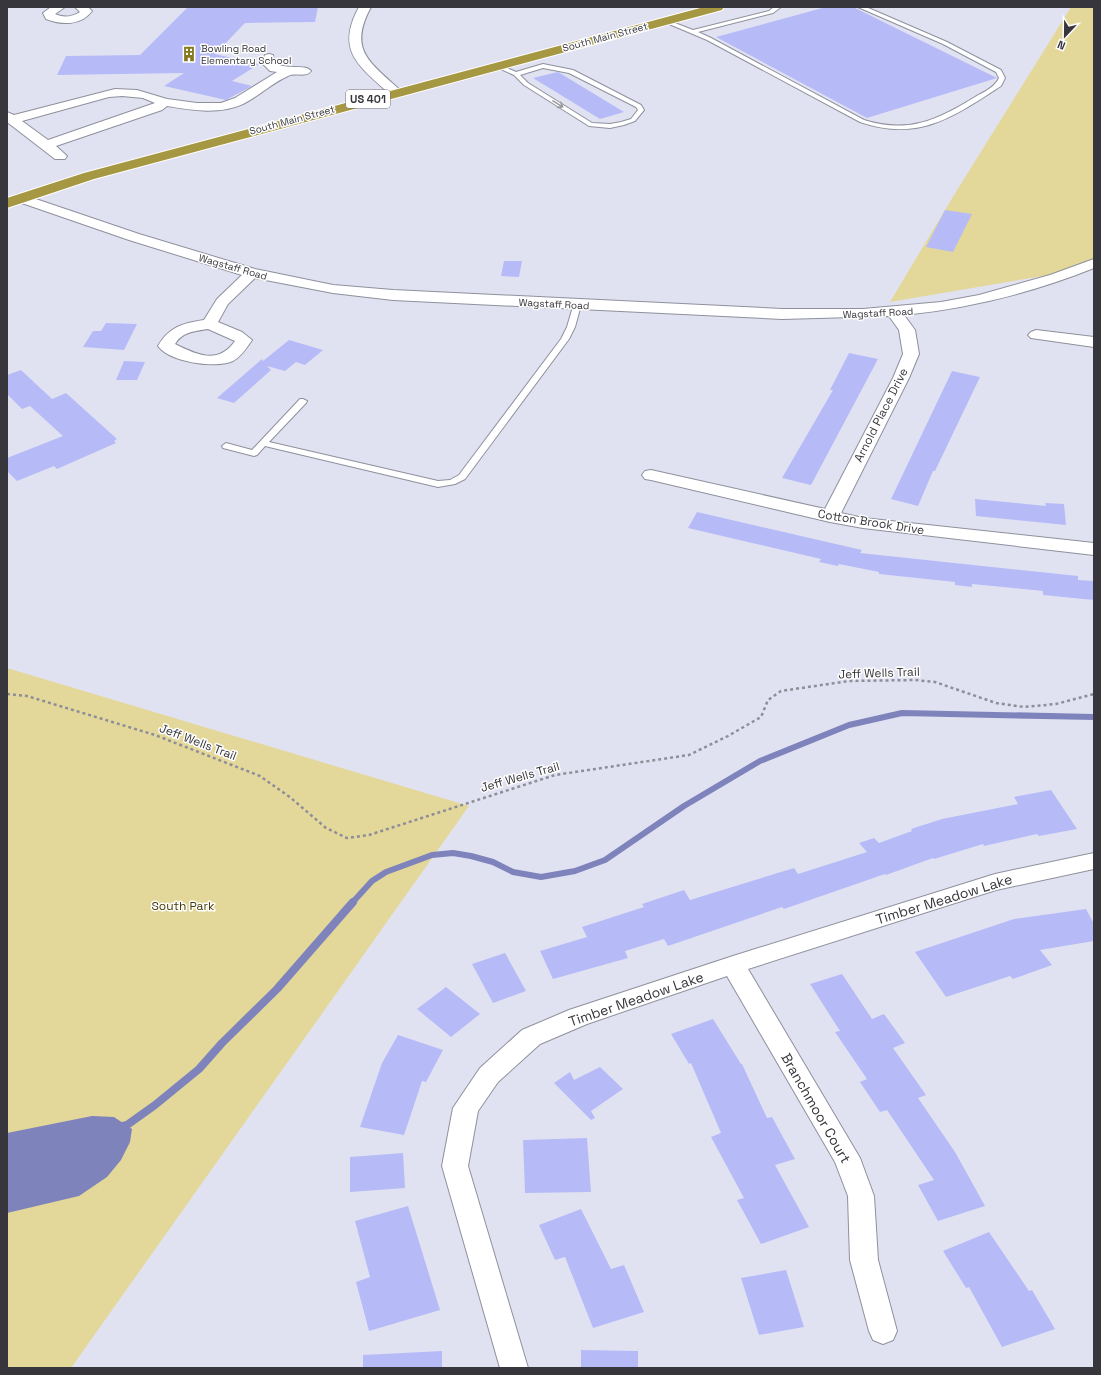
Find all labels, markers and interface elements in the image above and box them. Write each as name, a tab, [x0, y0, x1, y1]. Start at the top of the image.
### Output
north arrow	[1045, 16, 1085, 56]
street label: South Main Street	[561, 19, 649, 55]
text: N	[1055, 37, 1067, 53]
place label: Bowling Road Elementary School	[201, 42, 291, 67]
building icon: Bowling Road Elementary School	[180, 45, 198, 63]
road number: US 401	[346, 90, 390, 108]
one-way arrow	[552, 101, 564, 109]
street label: South Main Street	[248, 102, 336, 138]
street label: Wagstaff Road	[197, 251, 269, 283]
street label: Wagstaff Road	[518, 296, 590, 312]
street label: Wagstaff Road	[842, 305, 914, 321]
street label: Arnold Place Drive	[850, 365, 912, 465]
street label: Cotton Brook Drive	[817, 506, 925, 538]
street label: Jeff Wells Trail	[838, 664, 920, 682]
street label: Jeff Wells Trail	[157, 720, 239, 764]
street label: Jeff Wells Trail	[479, 758, 561, 796]
street label: Timber Meadow Lake	[874, 870, 1014, 928]
park label: South Park	[151, 898, 215, 914]
street label: Timber Meadow Lake	[566, 967, 706, 1031]
street label: Branchmoor Court	[777, 1050, 855, 1166]

